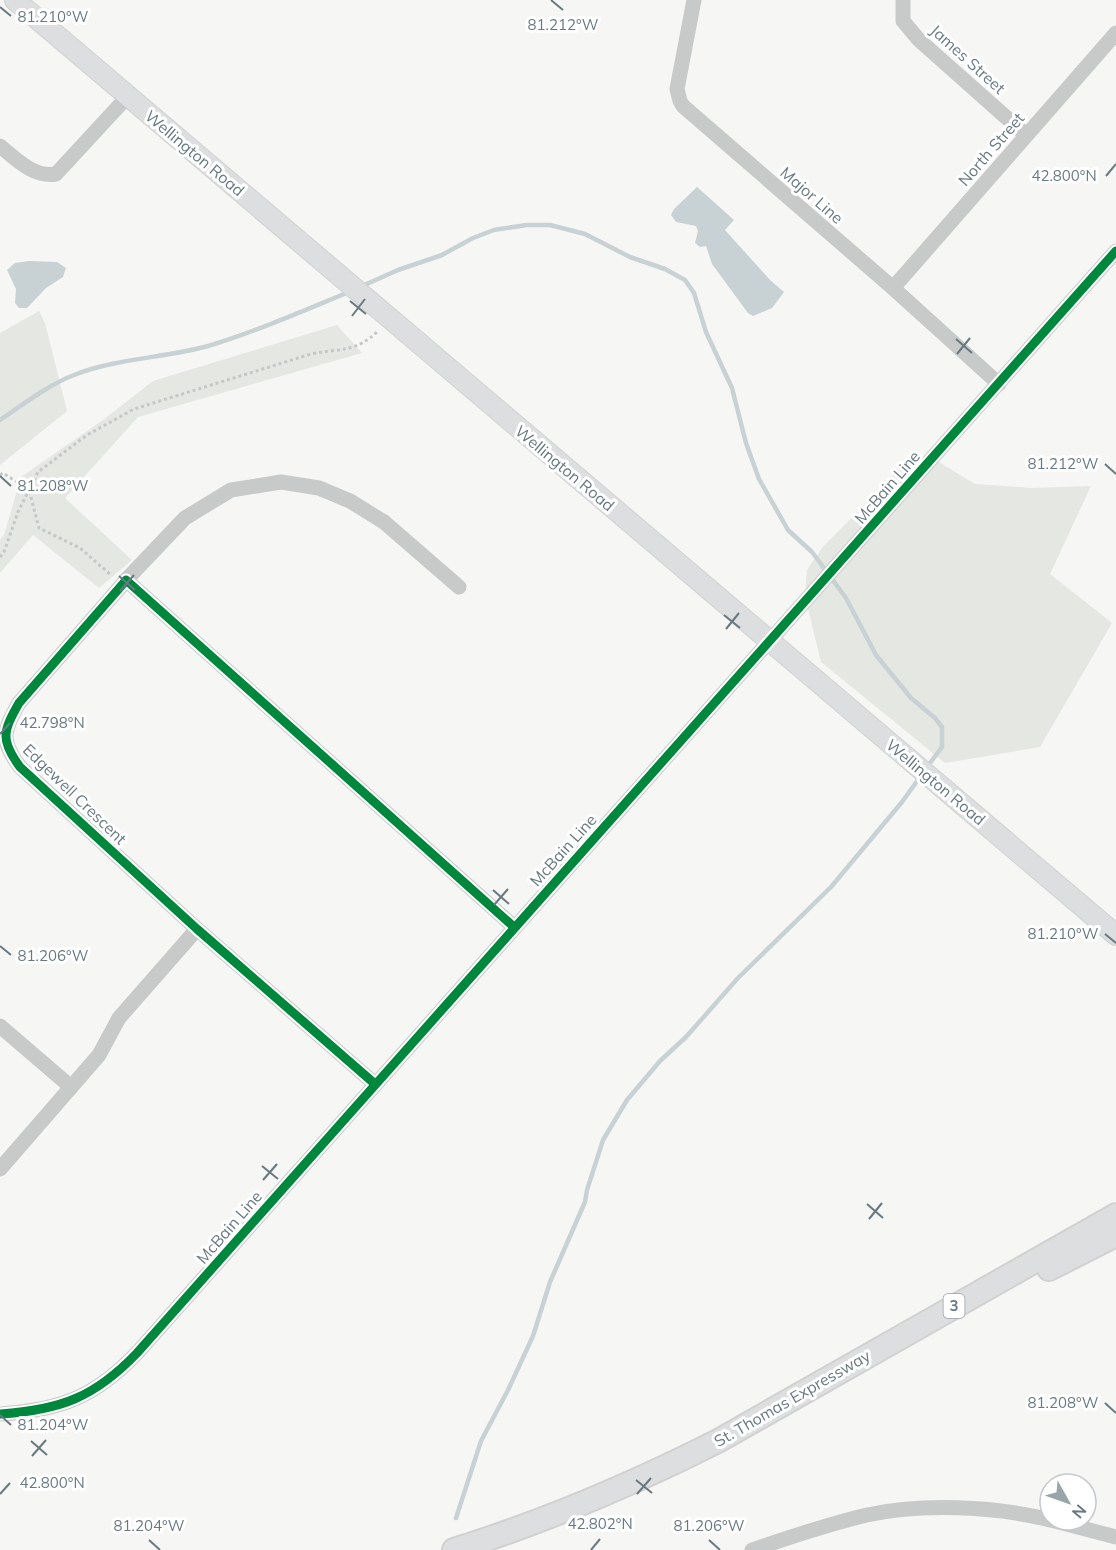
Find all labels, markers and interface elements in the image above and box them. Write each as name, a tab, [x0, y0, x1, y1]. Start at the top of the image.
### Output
text: 81.210°W	[18, 7, 89, 26]
text: 81.212°W	[528, 15, 599, 34]
street label: James Street	[926, 20, 1010, 98]
street label: Wellington Road	[141, 106, 249, 200]
street label: North Street	[954, 108, 1029, 190]
street label: Major Line	[776, 162, 848, 228]
text: 42.800°N	[1031, 166, 1097, 185]
street label: Wellington Road	[511, 421, 619, 515]
street label: McBain Line	[850, 446, 924, 528]
text: 81.212°W	[1028, 454, 1099, 473]
text: 81.208°W	[18, 476, 89, 495]
text: 42.798°N	[19, 713, 85, 732]
street label: Wellington Road	[882, 735, 990, 829]
street label: Edgewell Crescent	[19, 739, 131, 849]
street label: McBain Line	[525, 810, 601, 890]
text: 81.210°W	[1028, 924, 1099, 943]
text: 81.206°W	[18, 946, 89, 965]
street label: McBain Line	[192, 1186, 266, 1268]
road number: 3	[944, 1294, 964, 1318]
street label: St. Thomas Expressway	[710, 1345, 874, 1451]
text: 81.208°W	[1028, 1393, 1099, 1412]
text: 81.204°W	[18, 1415, 89, 1434]
north arrow	[1038, 1472, 1098, 1532]
text: 42.800°N	[19, 1473, 85, 1492]
text: N	[1068, 1501, 1091, 1523]
text: 42.802°N	[567, 1514, 633, 1533]
text: 81.204°W	[114, 1516, 185, 1535]
text: 81.206°W	[674, 1516, 745, 1535]

